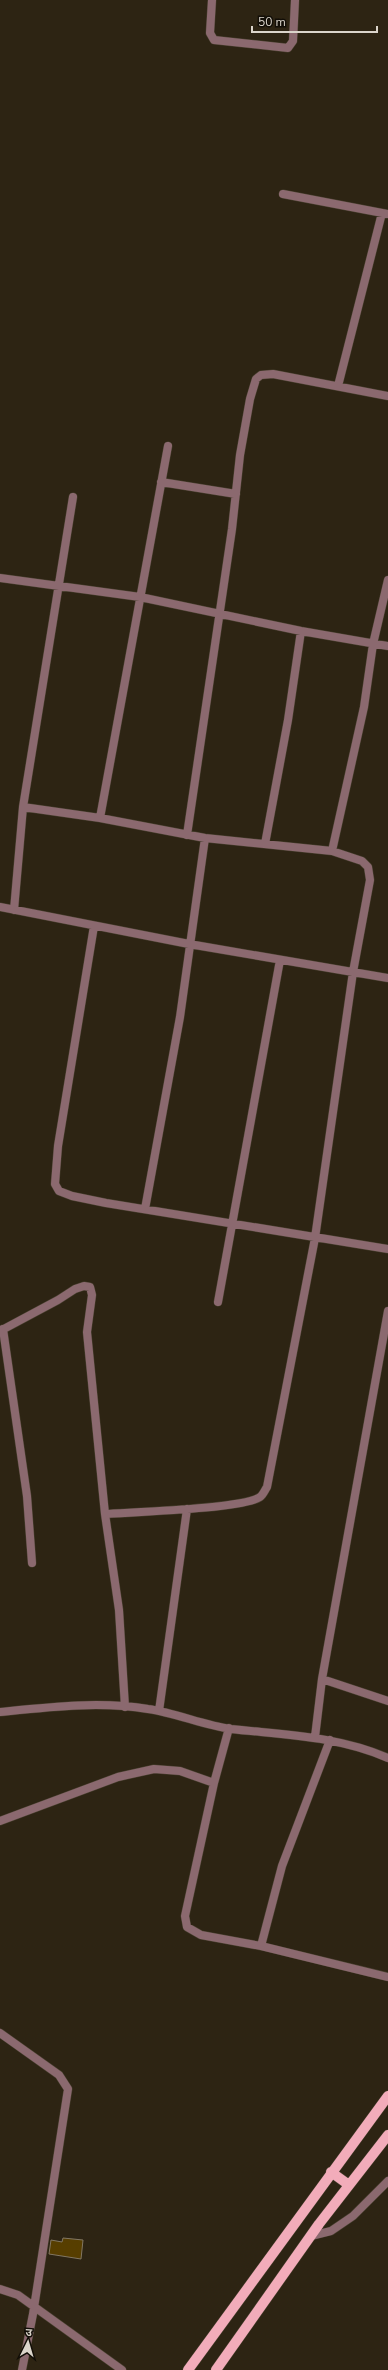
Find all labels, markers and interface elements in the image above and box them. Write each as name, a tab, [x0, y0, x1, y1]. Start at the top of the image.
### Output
scale bar	[252, 8, 377, 34]
text: 50 m	[258, 14, 286, 30]
north arrow	[8, 2322, 48, 2362]
text: उ	[25, 2325, 33, 2340]

